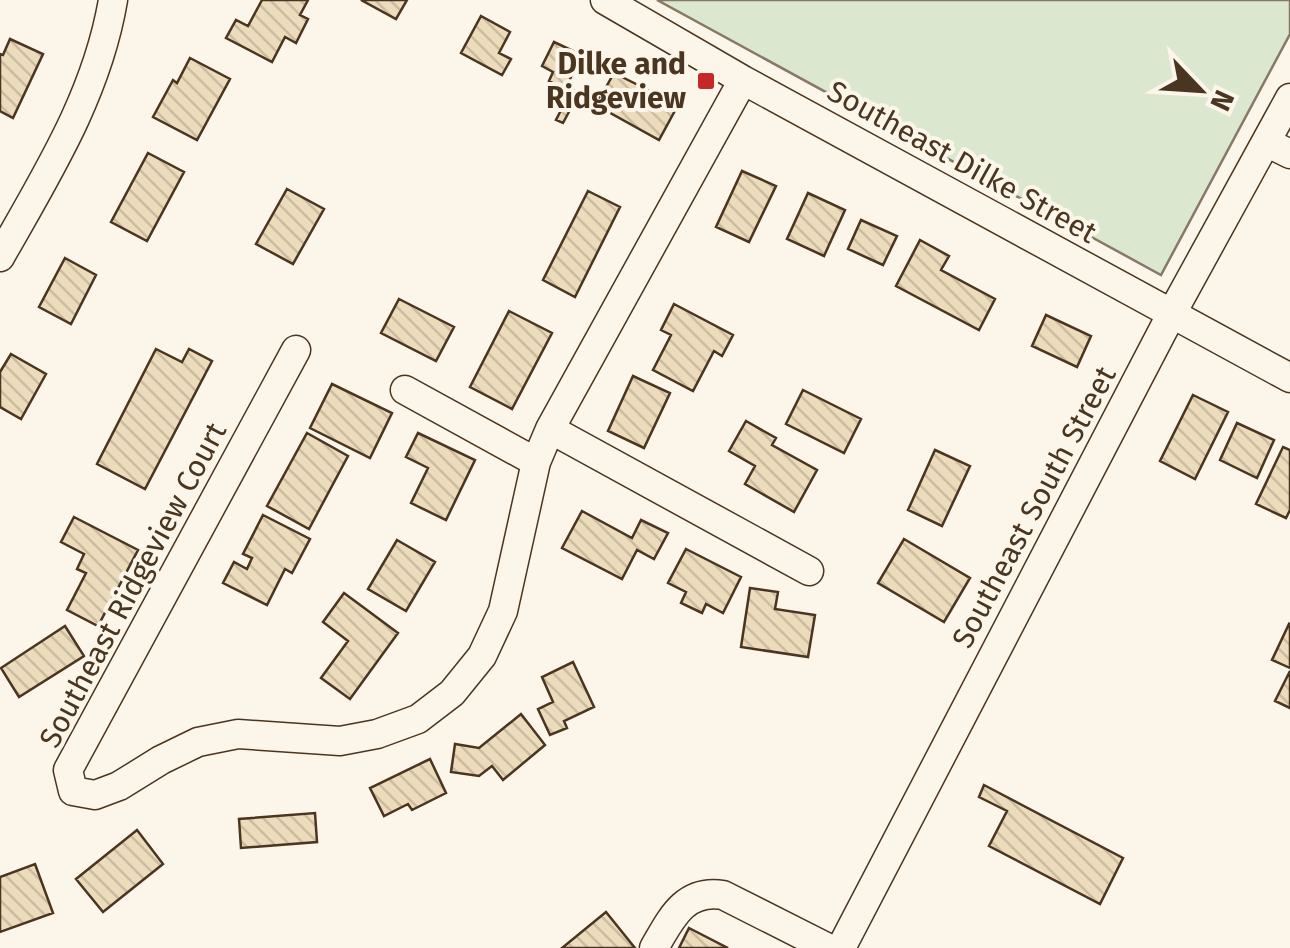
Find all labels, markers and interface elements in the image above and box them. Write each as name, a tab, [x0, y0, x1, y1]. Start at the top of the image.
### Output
north arrow	[1150, 40, 1250, 140]
place label: Dilke and Ridgeview	[546, 46, 687, 116]
marker: Dilke and Ridgeview	[695, 70, 717, 92]
street label: Southeast Dilke Street	[821, 73, 1103, 251]
text: N	[1203, 85, 1241, 116]
street label: Southeast South Street	[944, 360, 1124, 654]
street label: Southeast Ridgeview Court	[32, 416, 234, 754]

